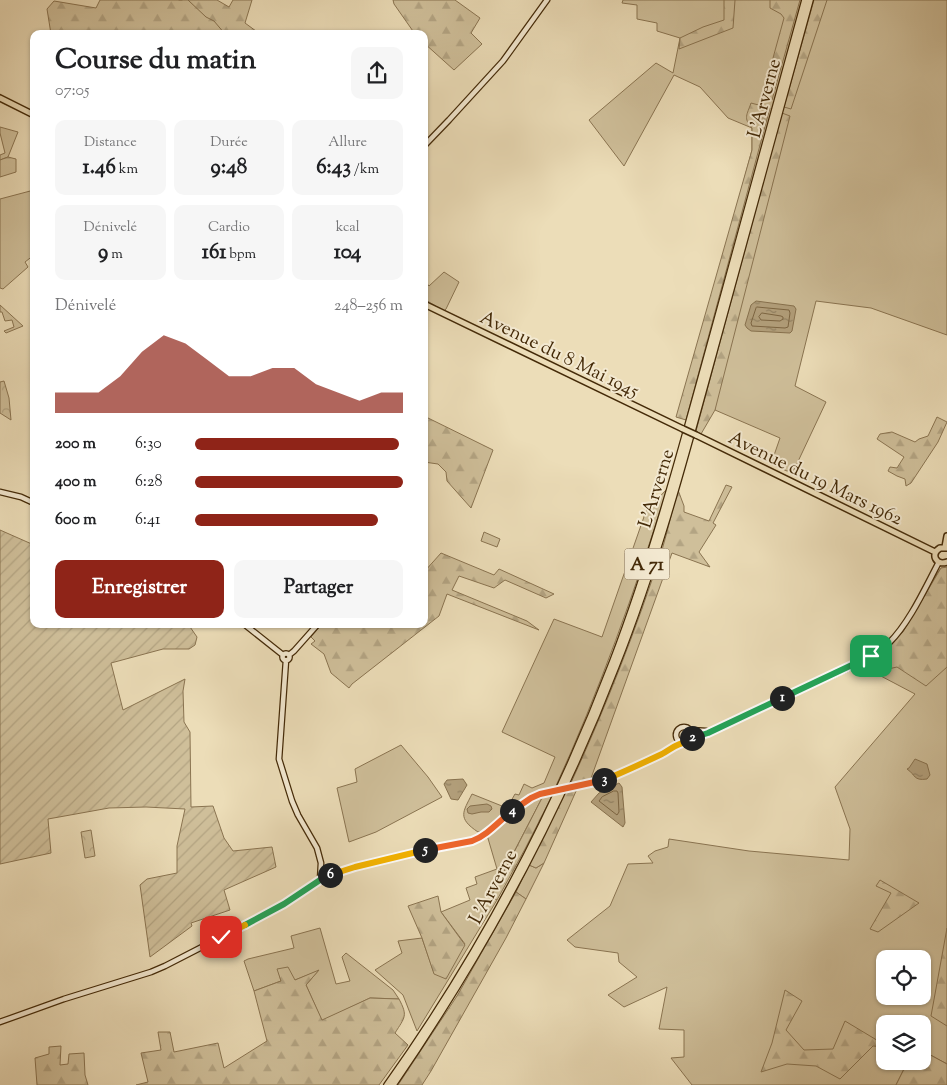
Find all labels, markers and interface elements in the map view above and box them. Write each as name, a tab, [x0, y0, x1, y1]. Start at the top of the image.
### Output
text: Course du matin	[55, 41, 256, 81]
button: share	[351, 47, 403, 99]
street label: L'Arverne	[742, 56, 789, 141]
text: 07:05	[55, 80, 89, 103]
text: Distance	[84, 133, 137, 153]
text: Durée	[210, 133, 248, 153]
text: Allure	[328, 133, 367, 153]
text: 1.46	[83, 153, 116, 183]
text: 9:48	[211, 153, 247, 183]
text: 6:43	[316, 153, 351, 183]
text: km	[116, 160, 138, 180]
text: /km	[351, 160, 379, 180]
text: Dénivelé	[84, 218, 137, 238]
text: Cardio	[208, 218, 250, 238]
text: kcal	[336, 218, 360, 238]
text: 9	[98, 238, 108, 268]
text: 161	[202, 238, 226, 268]
text: 104	[334, 238, 361, 268]
text: m	[108, 245, 123, 265]
text: bpm	[226, 245, 256, 265]
text: Dénivelé	[55, 295, 116, 318]
text: 248–256 m	[334, 295, 403, 318]
street label: Avenue du 8 Mai 1945	[475, 305, 643, 406]
street label: Avenue du 19 Mars 1962	[723, 425, 907, 533]
text: 200 m	[55, 433, 96, 456]
text: 6:30	[135, 433, 162, 456]
street label: L'Arverne	[633, 446, 682, 532]
text: 400 m	[55, 471, 97, 494]
text: 6:28	[135, 471, 162, 494]
text: 600 m	[55, 509, 97, 532]
text: 6:41	[135, 509, 160, 532]
road number: A 71	[624, 548, 670, 580]
button: Enregistrer	[55, 560, 224, 618]
button: Partager	[234, 560, 403, 618]
pin	[850, 635, 892, 677]
icon: arrive	[857, 642, 885, 670]
pin: 1	[770, 686, 794, 710]
text: 1	[780, 688, 785, 708]
pin: 2	[680, 726, 704, 750]
text: 2	[689, 728, 696, 748]
pin: 3	[592, 768, 616, 792]
text: 3	[602, 770, 607, 790]
pin: 4	[500, 798, 524, 824]
text: 4	[509, 801, 516, 821]
pin: 5	[412, 838, 438, 862]
text: 5	[423, 840, 428, 860]
street label: L'Arverne	[463, 845, 525, 929]
pin: 6	[318, 862, 342, 888]
text: 6	[327, 865, 334, 885]
pin	[200, 916, 242, 958]
icon: check	[207, 923, 235, 951]
map controls	[876, 950, 931, 1070]
button: locate	[876, 950, 931, 1005]
button: layers	[876, 1015, 931, 1070]

